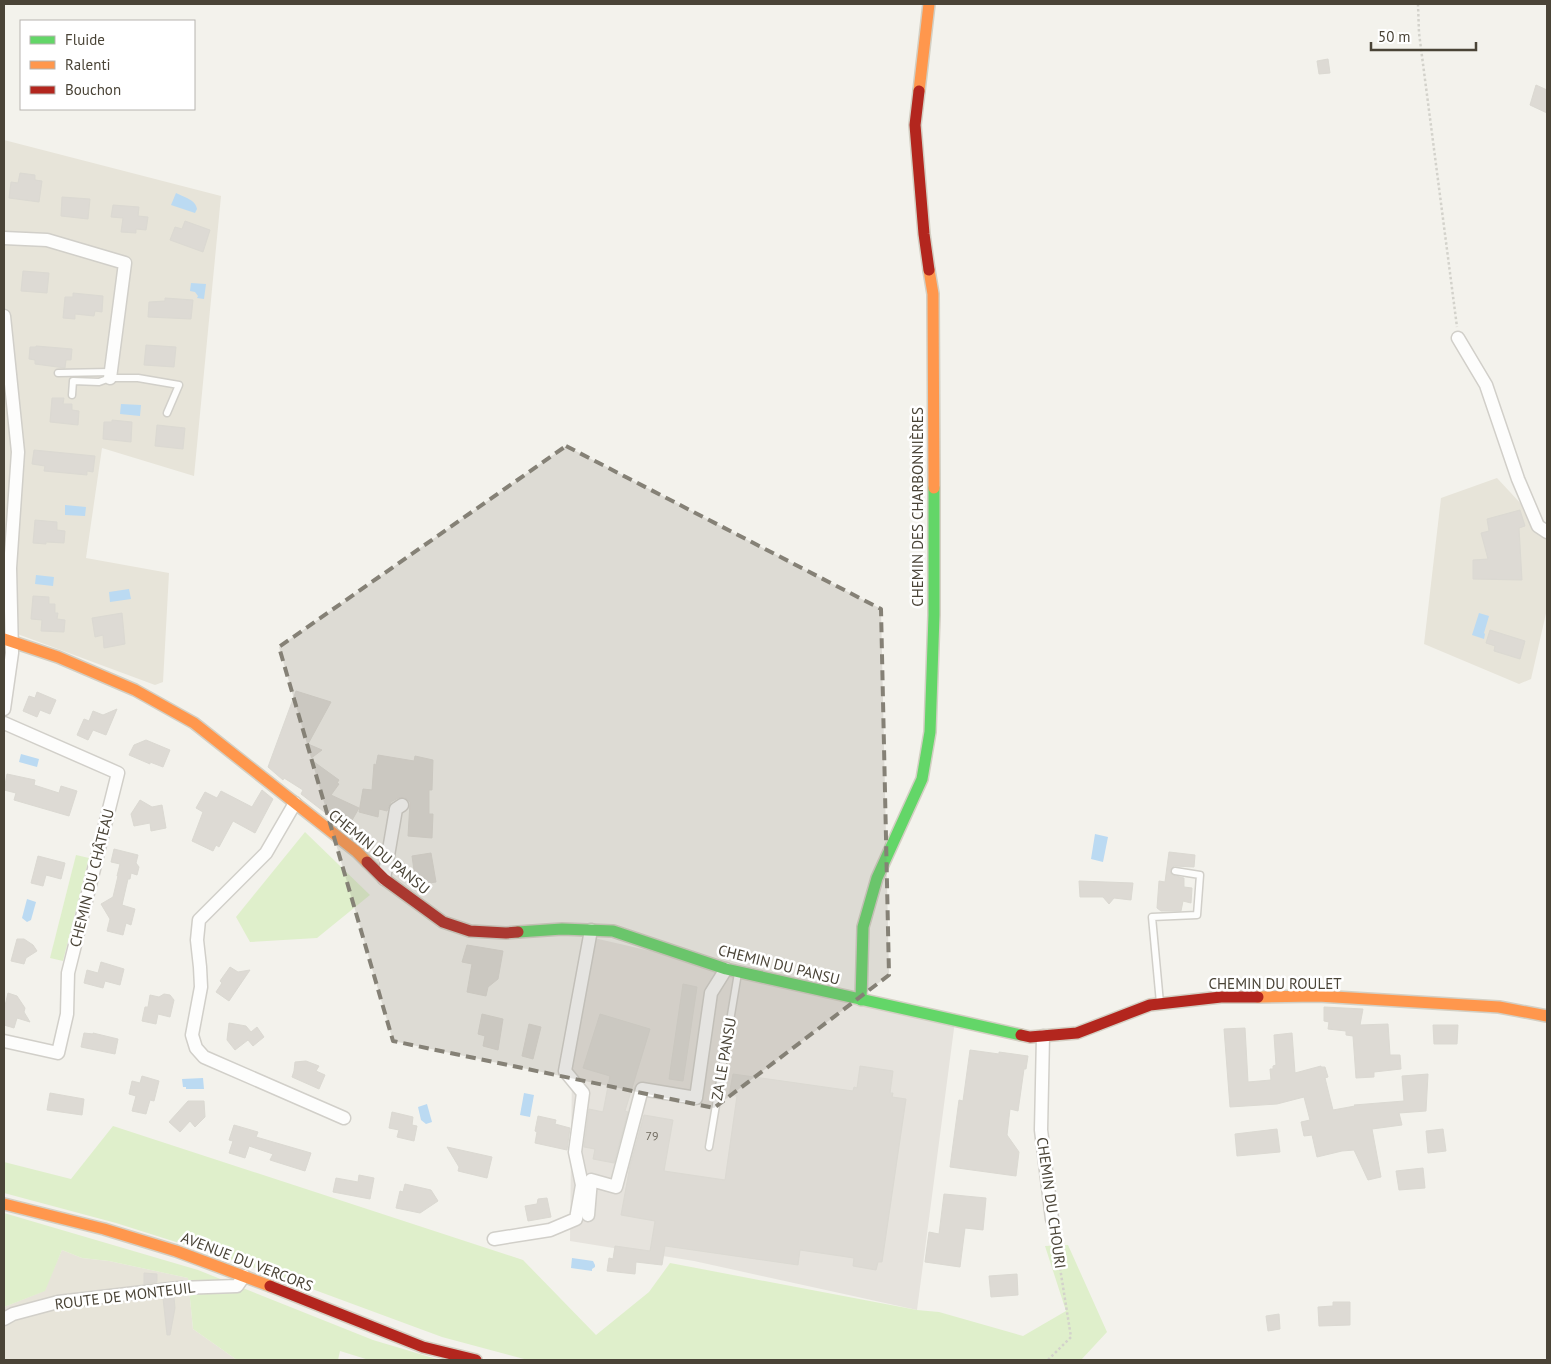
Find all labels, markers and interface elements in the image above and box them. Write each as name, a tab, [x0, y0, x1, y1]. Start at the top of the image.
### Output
legend	[20, 20, 195, 110]
scale bar	[1371, 20, 1476, 52]
text: 50 m	[1378, 27, 1411, 46]
text: Fluide	[65, 30, 105, 49]
text: Ralenti	[65, 55, 111, 74]
text: Bouchon	[65, 80, 121, 99]
street label: CHEMIN DES CHARBONNIÈRES	[908, 407, 927, 607]
street label: CHEMIN DU PANSU	[325, 805, 434, 898]
street label: CHEMIN DU CHÂTEAU	[65, 807, 118, 949]
street label: CHEMIN DU PANSU	[716, 940, 842, 989]
street label: CHEMIN DU ROULET	[1208, 974, 1342, 993]
street label: ZA LE PANSU	[707, 1016, 740, 1102]
house number: 79	[645, 1128, 659, 1143]
street label: CHEMIN DU CHOURI	[1033, 1136, 1070, 1270]
street label: AVENUE DU VERCORS	[178, 1228, 316, 1295]
street label: ROUTE DE MONTEUIL	[54, 1277, 196, 1314]

